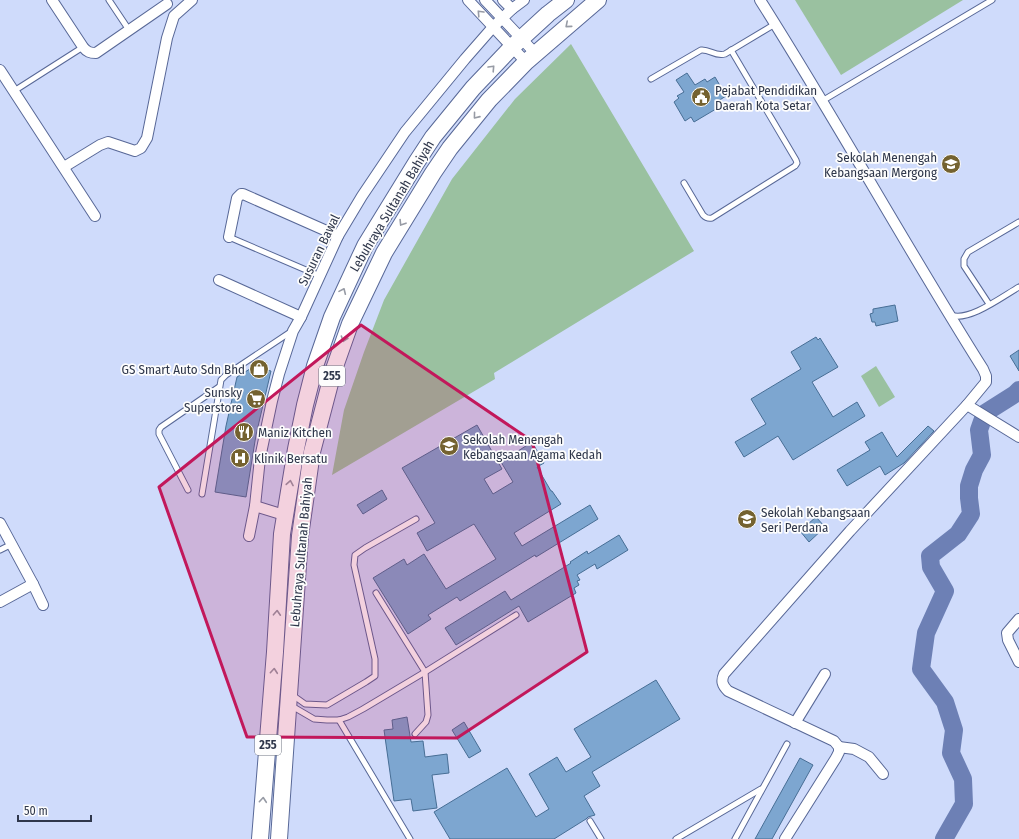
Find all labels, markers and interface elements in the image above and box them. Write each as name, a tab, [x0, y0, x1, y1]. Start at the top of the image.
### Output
one-way arrow	[477, 10, 484, 18]
one-way arrow	[565, 20, 573, 27]
one-way arrow	[488, 65, 495, 73]
place label: Pejabat Pendidikan Daerah Kota Setar	[715, 83, 817, 113]
public building icon: Pejabat Pendidikan Daerah Kota Setar	[690, 86, 712, 108]
one-way arrow	[473, 111, 480, 119]
street label: Lebuhraya Sultanah Bahiyah	[347, 138, 437, 274]
place label: Sekolah Menengah Kebangsaan Mergong	[824, 150, 938, 180]
school or university icon: Sekolah Menengah Kebangsaan Mergong	[940, 153, 962, 175]
street label: Susuran Bawal	[295, 211, 343, 288]
one-way arrow	[399, 219, 406, 226]
one-way arrow	[338, 288, 346, 296]
one-way arrow	[341, 336, 349, 343]
shop icon: GS Smart Auto Sdn Bhd	[248, 358, 270, 380]
place label: GS Smart Auto Sdn Bhd	[122, 362, 245, 377]
road number: 255	[319, 366, 345, 386]
place label: Sunsky Superstore	[184, 385, 242, 415]
supermarket icon: Sunsky Superstore	[245, 388, 267, 410]
restaurant icon: Maniz Kitchen	[233, 421, 255, 443]
place label: Maniz Kitchen	[258, 425, 332, 440]
place label: Sekolah Menengah Kebangsaan Agama Kedah	[463, 432, 602, 462]
school or university icon: Sekolah Menengah Kebangsaan Agama Kedah	[438, 435, 460, 457]
hospital icon: Klinik Bersatu	[229, 447, 251, 469]
place label: Klinik Bersatu	[254, 451, 328, 466]
street label: Lebuhraya Sultanah Bahiyah	[287, 476, 315, 628]
one-way arrow	[285, 480, 294, 487]
place label: Sekolah Kebangsaan Seri Perdana	[761, 505, 870, 535]
school or university icon: Sekolah Kebangsaan Seri Perdana	[736, 508, 758, 530]
one-way arrow	[273, 610, 282, 616]
one-way arrow	[269, 668, 278, 674]
road number: 255	[255, 735, 281, 755]
scale bar	[18, 797, 91, 823]
one-way arrow	[259, 797, 268, 803]
text: 50 m	[24, 804, 48, 818]

